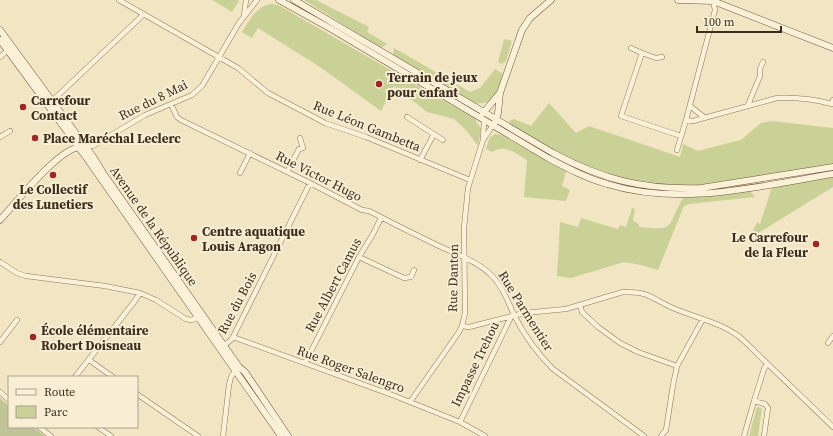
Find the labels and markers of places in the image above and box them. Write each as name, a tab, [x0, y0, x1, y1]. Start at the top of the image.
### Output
place label: Terrain de jeux pour enfant	[387, 69, 479, 101]
marker: Terrain de jeux pour enfant	[374, 79, 384, 89]
place label: Carrefour Contact	[31, 92, 91, 124]
marker: Carrefour Contact	[18, 102, 28, 112]
place label: Place Maréchal Leclerc	[43, 130, 181, 147]
marker: Place Maréchal Leclerc	[30, 133, 40, 143]
marker: Le Collectif des Lunetiers	[48, 170, 58, 180]
place label: Le Collectif des Lunetiers	[13, 181, 93, 213]
place label: Centre aquatique Louis Aragon	[202, 223, 305, 255]
place label: Le Carrefour de la Fleur	[732, 229, 809, 261]
marker: Centre aquatique Louis Aragon	[189, 233, 199, 243]
marker: Le Carrefour de la Fleur	[811, 239, 821, 249]
place label: École élémentaire Robert Doisneau	[41, 322, 149, 354]
marker: École élémentaire Robert Doisneau	[28, 332, 38, 342]

